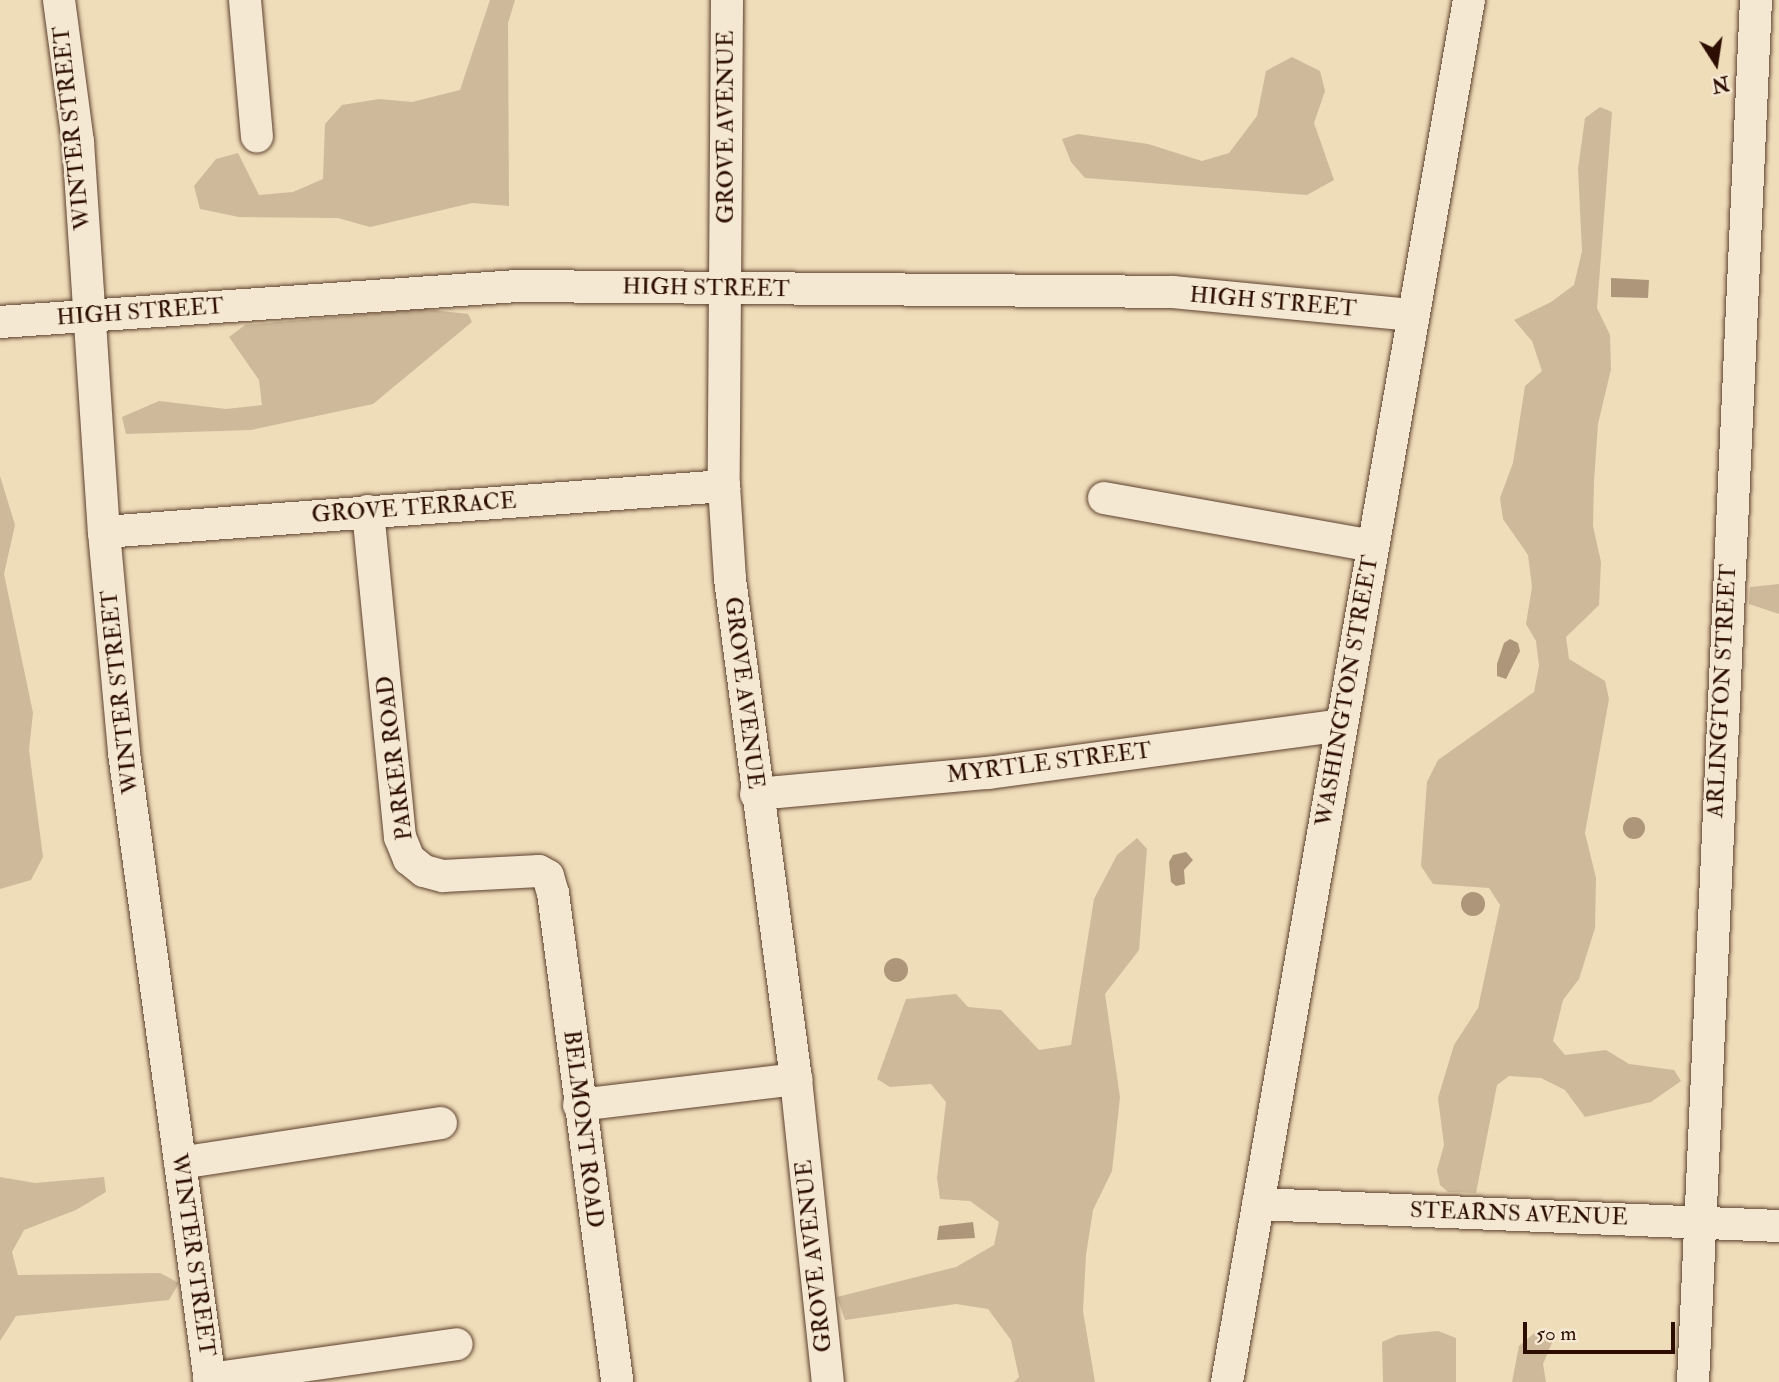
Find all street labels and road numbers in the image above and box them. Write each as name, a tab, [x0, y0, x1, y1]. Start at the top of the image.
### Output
street label: WINTER STREET	[48, 25, 96, 231]
street label: GROVE AVENUE	[712, 30, 740, 224]
street label: HIGH STREET	[622, 273, 790, 303]
street label: HIGH STREET	[1188, 281, 1358, 323]
street label: HIGH STREET	[55, 292, 225, 332]
street label: GROVE TERRACE	[311, 487, 517, 529]
street label: WASHINGTON STREET	[1310, 553, 1384, 829]
street label: ARLINGTON STREET	[1702, 563, 1742, 819]
street label: WINTER STREET	[96, 589, 144, 795]
street label: GROVE AVENUE	[719, 595, 769, 791]
street label: PARKER ROAD	[371, 674, 419, 842]
street label: MYRTLE STREET	[945, 737, 1153, 789]
street label: BELMONT ROAD	[557, 1029, 609, 1229]
street label: WINTER STREET	[165, 1152, 221, 1358]
street label: GROVE AVENUE	[790, 1158, 838, 1354]
street label: STEARNS AVENUE	[1409, 1196, 1629, 1232]

